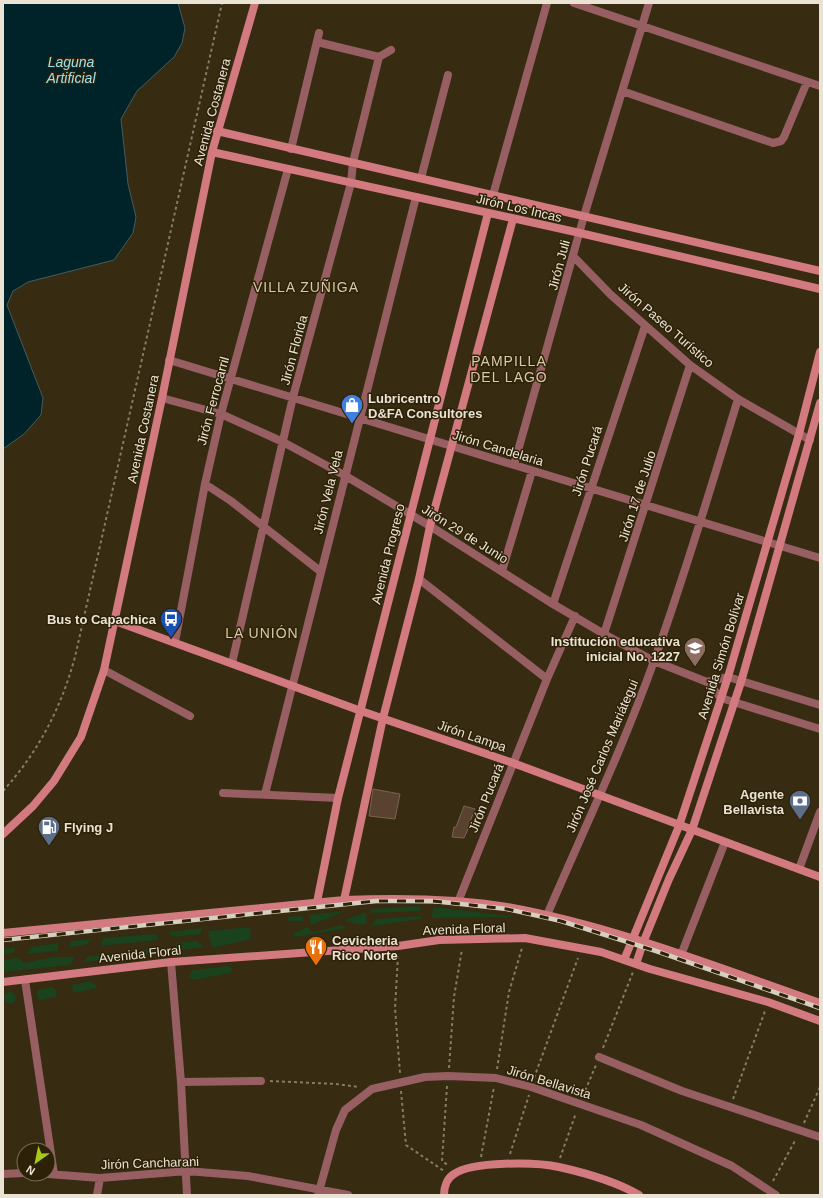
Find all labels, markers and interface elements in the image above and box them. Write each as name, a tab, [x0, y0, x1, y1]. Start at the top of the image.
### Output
water label: Laguna Artificial	[45, 54, 96, 86]
street label: Avenida Costanera	[190, 56, 234, 167]
street label: Jirón Los Incas	[475, 191, 564, 225]
street label: Jirón Juli	[545, 238, 573, 292]
district label: VILLA ZUÑIGA	[253, 279, 359, 295]
street label: Jirón Paseo Turístico	[615, 280, 717, 370]
street label: Jirón Florida	[277, 313, 311, 386]
district label: PAMPILLA DEL LAGO	[470, 353, 548, 385]
street label: Jirón Ferrocarril	[194, 355, 232, 447]
street label: Avenida Costanera	[124, 373, 162, 485]
place label: Lubricentro D&FA Consultores	[368, 391, 482, 421]
shop icon: Lubricentro D&FA Consultores	[339, 392, 365, 425]
street label: Jirón Pucará	[569, 423, 606, 498]
street label: Jirón Candelaria	[451, 427, 546, 469]
street label: Jirón Vela Vela	[310, 448, 346, 536]
street label: Jirón 17 de Julio	[615, 449, 659, 543]
street label: Jirón 29 de Junio	[419, 501, 511, 567]
street label: Avenida Progreso	[368, 502, 408, 606]
street label: Avenida Simón Bolívar	[695, 590, 748, 721]
bus stop icon: Bus to Capachica	[158, 606, 184, 639]
place label: Bus to Capachica	[47, 612, 157, 627]
district label: LA UNIÓN	[225, 625, 299, 641]
place label: Institución educativa inicial No. 1227	[551, 634, 681, 664]
school or university icon: Institución educativa inicial No. 1227	[682, 635, 708, 668]
street label: Jirón José Carlos Mariátegui	[563, 677, 641, 835]
street label: Jirón Lampa	[436, 717, 509, 755]
street label: Jirón Pucará	[465, 761, 507, 835]
place label: Agente Bellavista	[723, 787, 785, 817]
bank icon: Agente Bellavista	[787, 788, 813, 821]
fuel station icon: Flying J	[36, 814, 62, 847]
place label: Flying J	[64, 820, 113, 835]
street label: Avenida Floral	[422, 920, 506, 938]
place label: Cevicheria Rico Norte	[332, 933, 399, 963]
restaurant icon: Cevicheria Rico Norte	[303, 934, 329, 967]
street label: Avenida Floral	[98, 942, 182, 966]
street label: Jirón Bellavista	[505, 1062, 594, 1102]
north arrow	[16, 1142, 56, 1182]
street label: Jirón Cancharani	[101, 1154, 199, 1172]
text: N	[24, 1163, 37, 1178]

